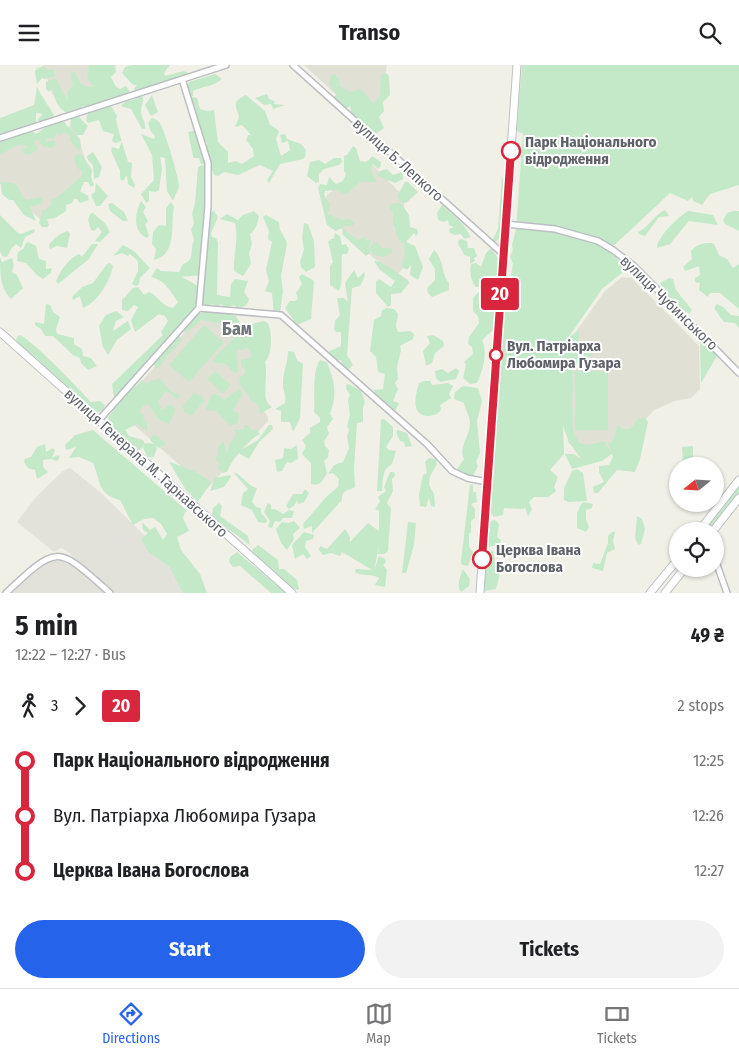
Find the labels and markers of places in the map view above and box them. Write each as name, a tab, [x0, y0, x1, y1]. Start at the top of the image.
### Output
place label: Парк Національного відродження	[525, 133, 657, 168]
marker: Парк Національного відродження	[501, 141, 521, 161]
place label: Вул. Патріарха Любомира Гузара	[507, 337, 622, 372]
marker: Вул. Патріарха Любомира Гузара	[489, 348, 503, 362]
place label: Церква Івана Богослова	[496, 541, 582, 576]
marker: Церква Івана Богослова	[472, 549, 492, 569]

